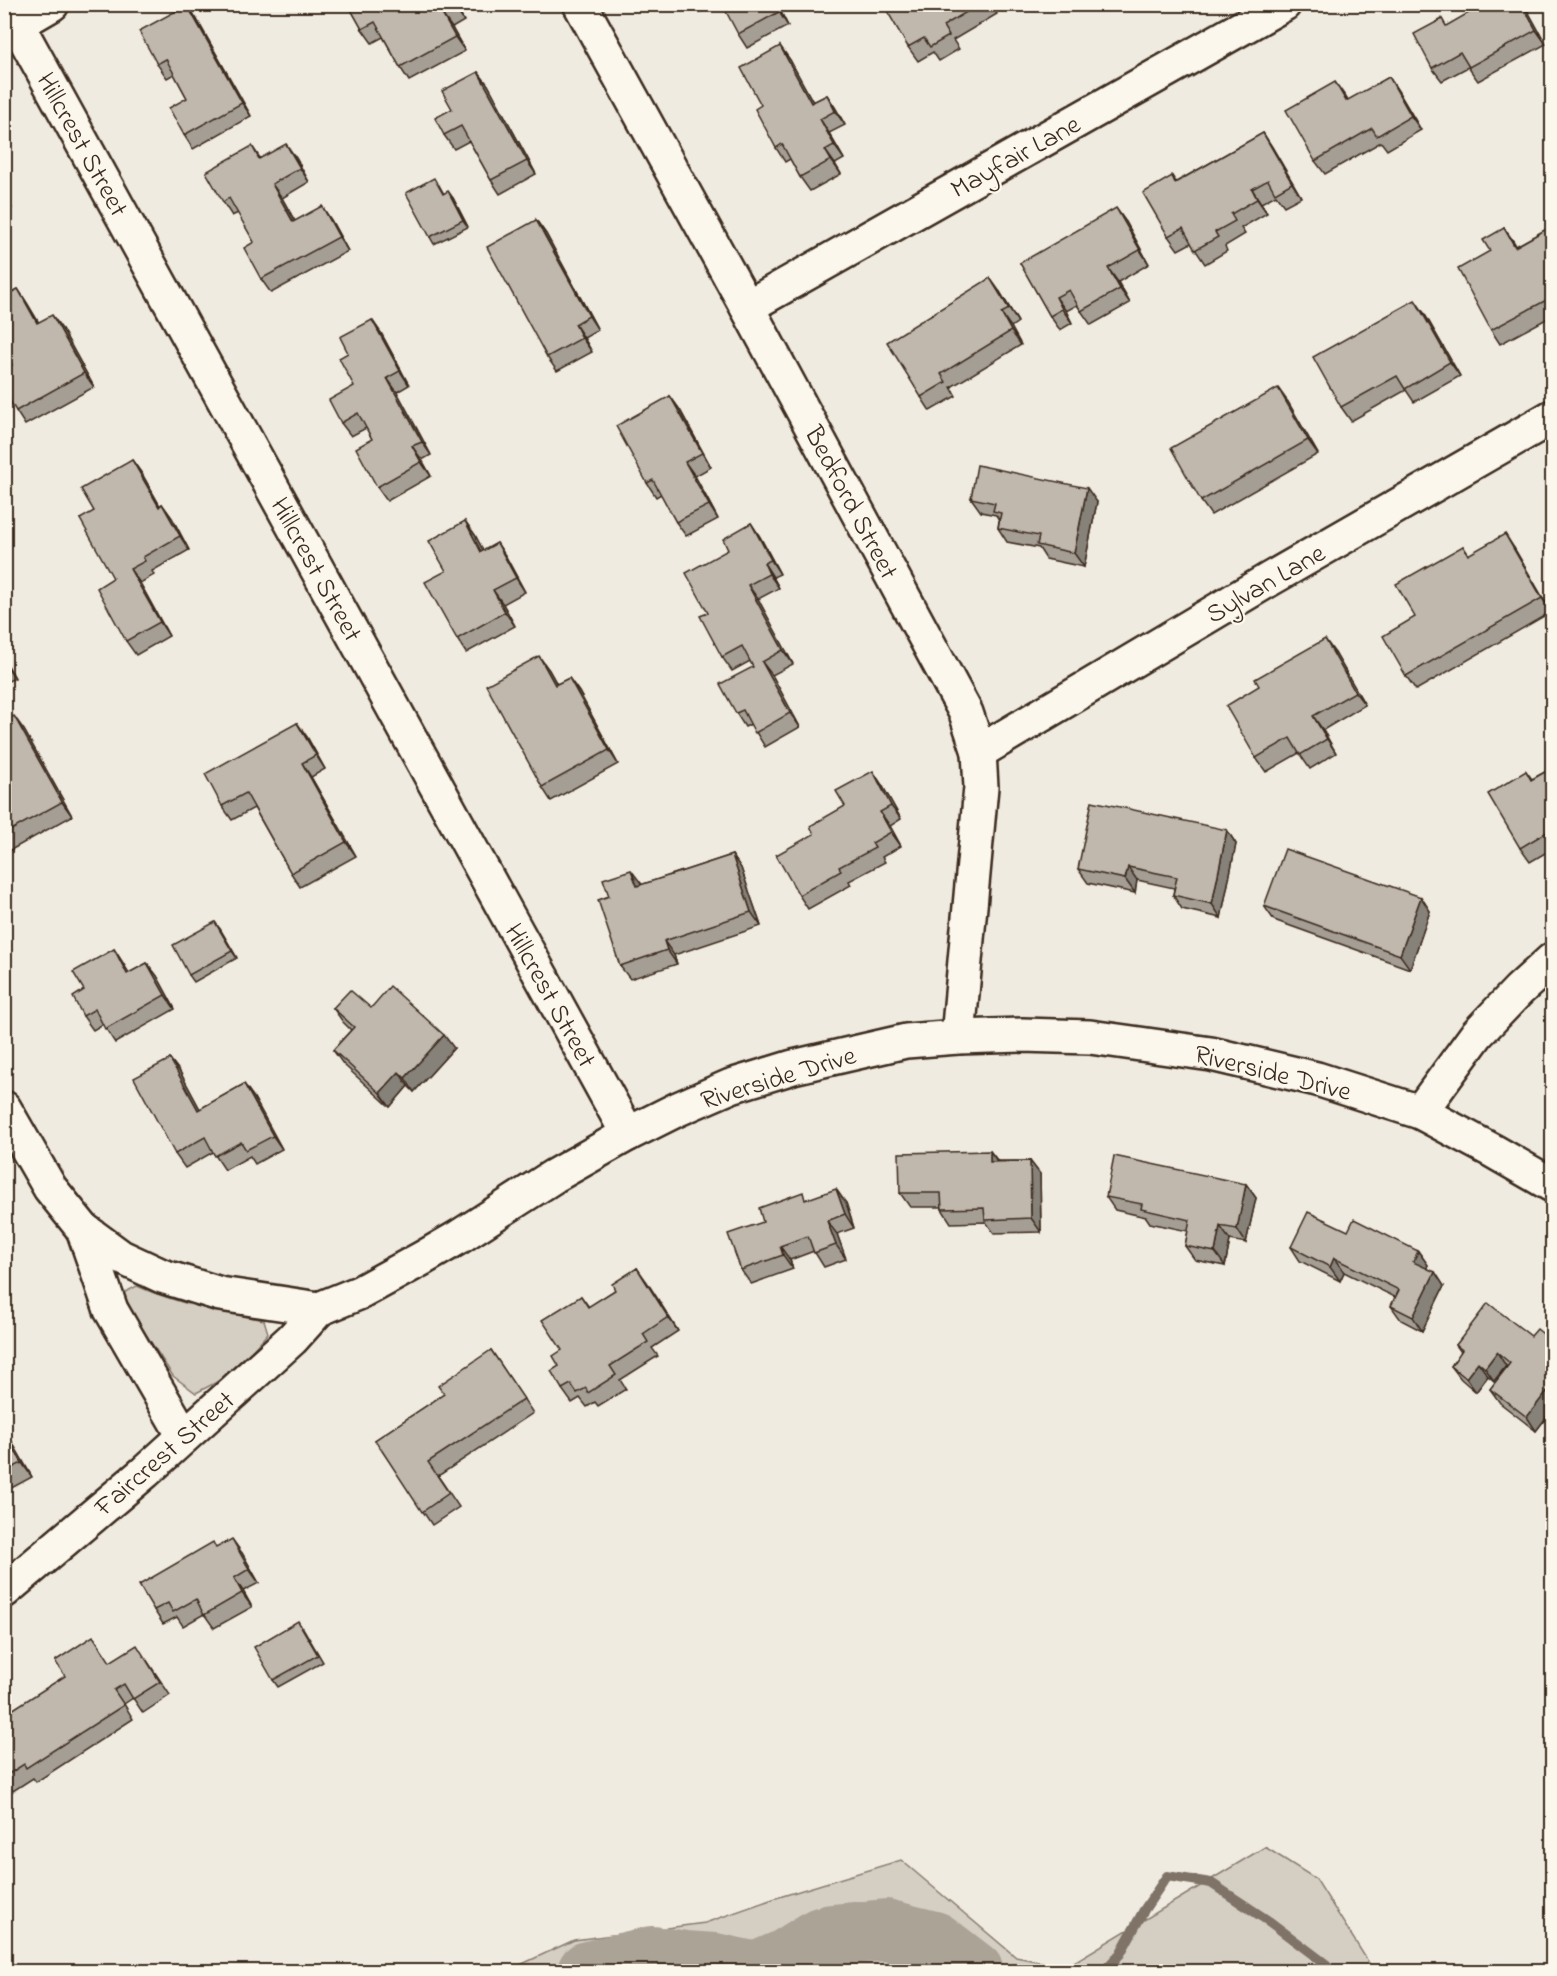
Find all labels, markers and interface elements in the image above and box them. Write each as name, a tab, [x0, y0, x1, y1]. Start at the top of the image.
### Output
street label: Hillcrest Street	[25, 66, 137, 224]
street label: Mayfair Lane	[944, 106, 1089, 210]
street label: Bedford Street	[792, 419, 907, 587]
street label: Hillcrest Street	[259, 491, 371, 649]
street label: Sylvan Lane	[1199, 535, 1334, 635]
street label: Hillcrest Street	[493, 917, 605, 1075]
street label: Riverside Drive	[1190, 1036, 1356, 1113]
street label: Riverside Drive	[696, 1037, 862, 1122]
street label: Faircrest Street	[86, 1383, 245, 1528]

